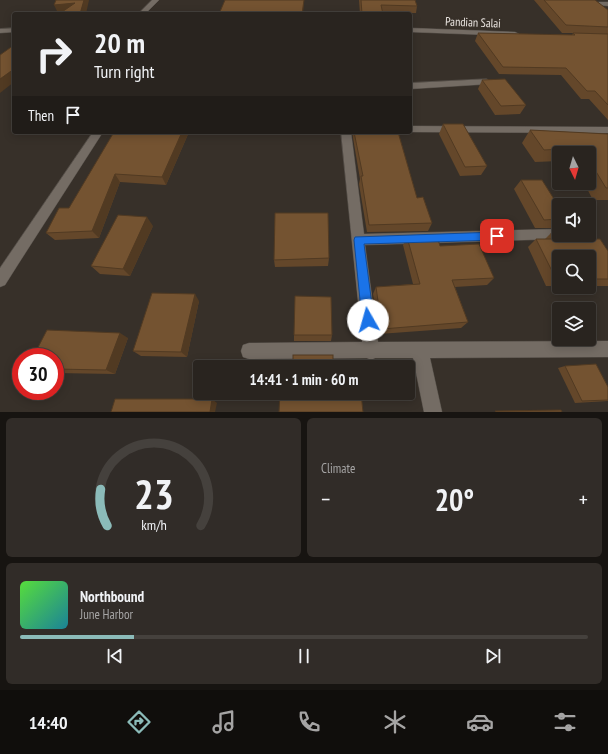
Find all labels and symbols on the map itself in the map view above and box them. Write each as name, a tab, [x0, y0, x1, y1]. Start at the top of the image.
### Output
street label: Pandian Salai	[445, 14, 501, 30]
north arrow	[552, 146, 596, 190]
pin	[480, 219, 514, 253]
position arrow	[347, 299, 389, 341]
speed limit sign: 30	[12, 348, 64, 400]

